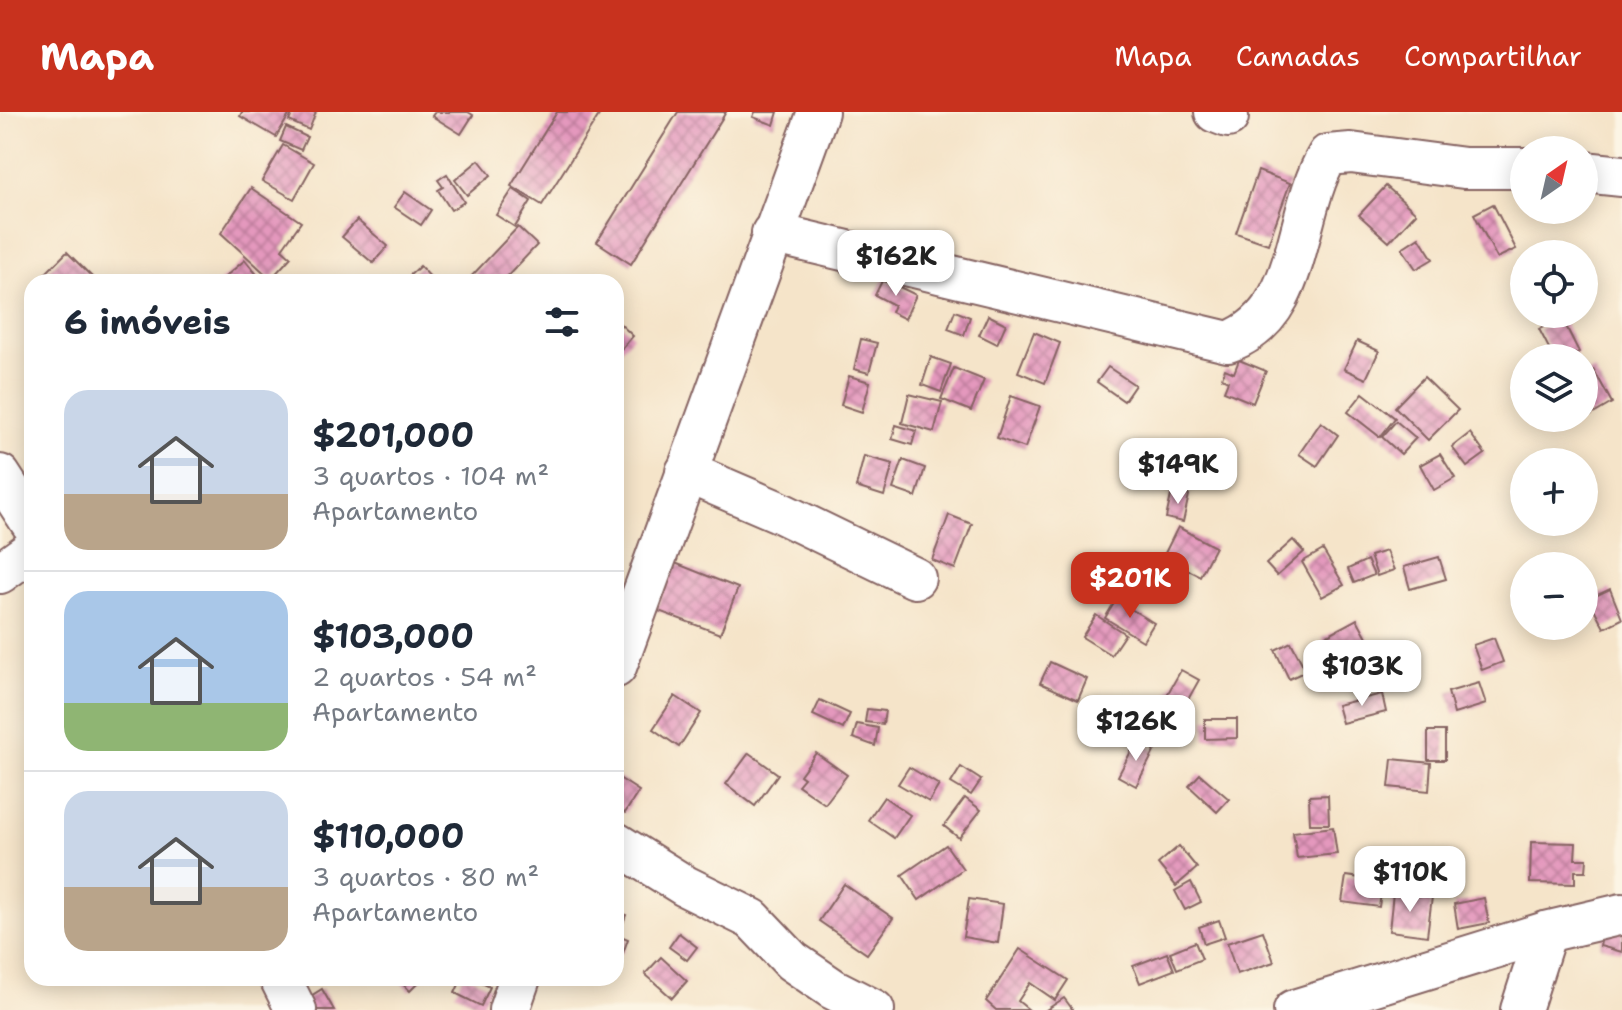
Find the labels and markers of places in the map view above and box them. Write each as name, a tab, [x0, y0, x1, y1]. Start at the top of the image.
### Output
pin: $162K	[840, 230, 952, 298]
pin: $149K	[1122, 438, 1234, 506]
pin: $201K	[1074, 552, 1186, 620]
pin: $103K	[1306, 640, 1418, 708]
pin: $126K	[1080, 695, 1192, 763]
pin: $110K	[1354, 846, 1466, 914]

